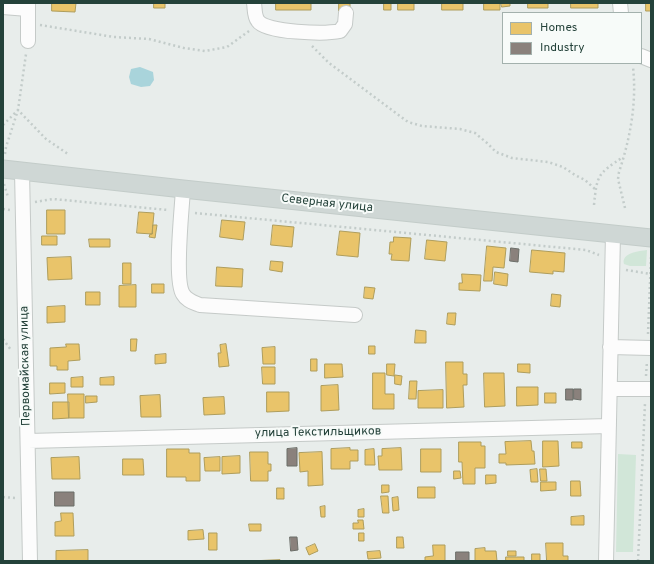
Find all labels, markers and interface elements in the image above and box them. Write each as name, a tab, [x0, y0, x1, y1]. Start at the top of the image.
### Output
legend	[502, 12, 642, 64]
text: Homes	[540, 20, 577, 36]
text: Industry	[540, 40, 585, 56]
street label: Северная улица	[280, 192, 374, 216]
street label: Первомайская улица	[18, 306, 34, 426]
street label: улица Текстильщиков	[255, 425, 381, 441]

